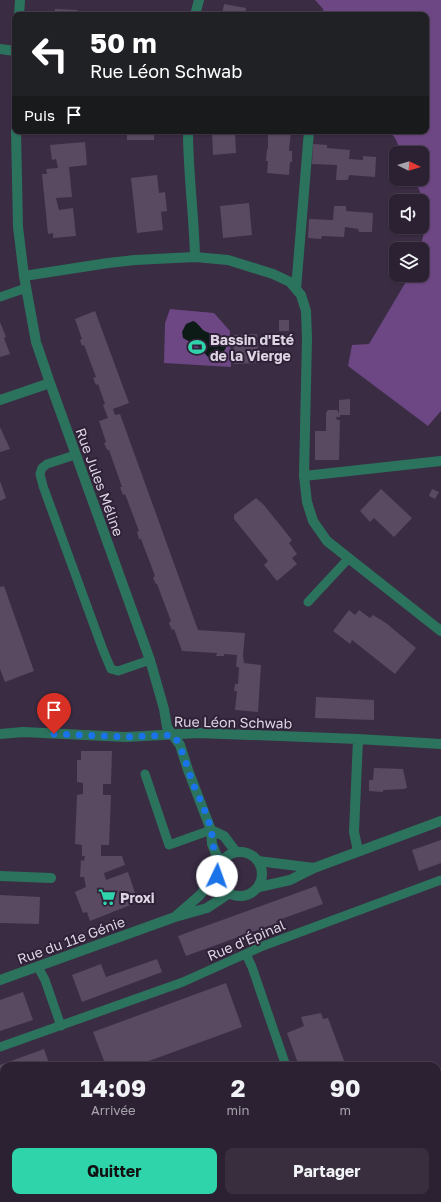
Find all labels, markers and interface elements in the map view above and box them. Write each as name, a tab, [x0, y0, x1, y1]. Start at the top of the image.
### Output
text: 50 m	[90, 26, 157, 59]
icon: left	[24, 28, 76, 80]
text: Rue Léon Schwab	[90, 60, 242, 82]
icon: arrive	[63, 104, 85, 126]
text: Puis	[24, 106, 55, 124]
north arrow	[389, 146, 429, 186]
map controls	[389, 146, 429, 282]
button: sound	[389, 194, 429, 234]
button: layers	[389, 242, 429, 282]
place label: Bassin d'Eté de la Vierge	[210, 331, 294, 364]
sports icon: Bassin d'Eté de la Vierge	[187, 337, 207, 357]
street label: Rue Jules Méline	[73, 425, 127, 539]
pin	[37, 693, 71, 734]
icon: arrive	[43, 699, 65, 721]
street label: Rue Léon Schwab	[174, 712, 292, 732]
position arrow	[196, 855, 238, 897]
supermarket icon: Proxi	[97, 887, 117, 907]
place label: Proxi	[120, 889, 155, 906]
street label: Rue du 11e Génie	[15, 913, 127, 967]
street label: Rue d'Épinal	[205, 916, 287, 964]
text: 14:09	[80, 1073, 146, 1102]
text: 2	[231, 1073, 245, 1102]
text: 90	[330, 1073, 361, 1102]
text: Arrivée	[91, 1102, 135, 1118]
text: min	[227, 1102, 250, 1118]
text: m	[339, 1102, 351, 1118]
button: Quitter	[12, 1148, 217, 1194]
button: Partager	[225, 1148, 429, 1194]

